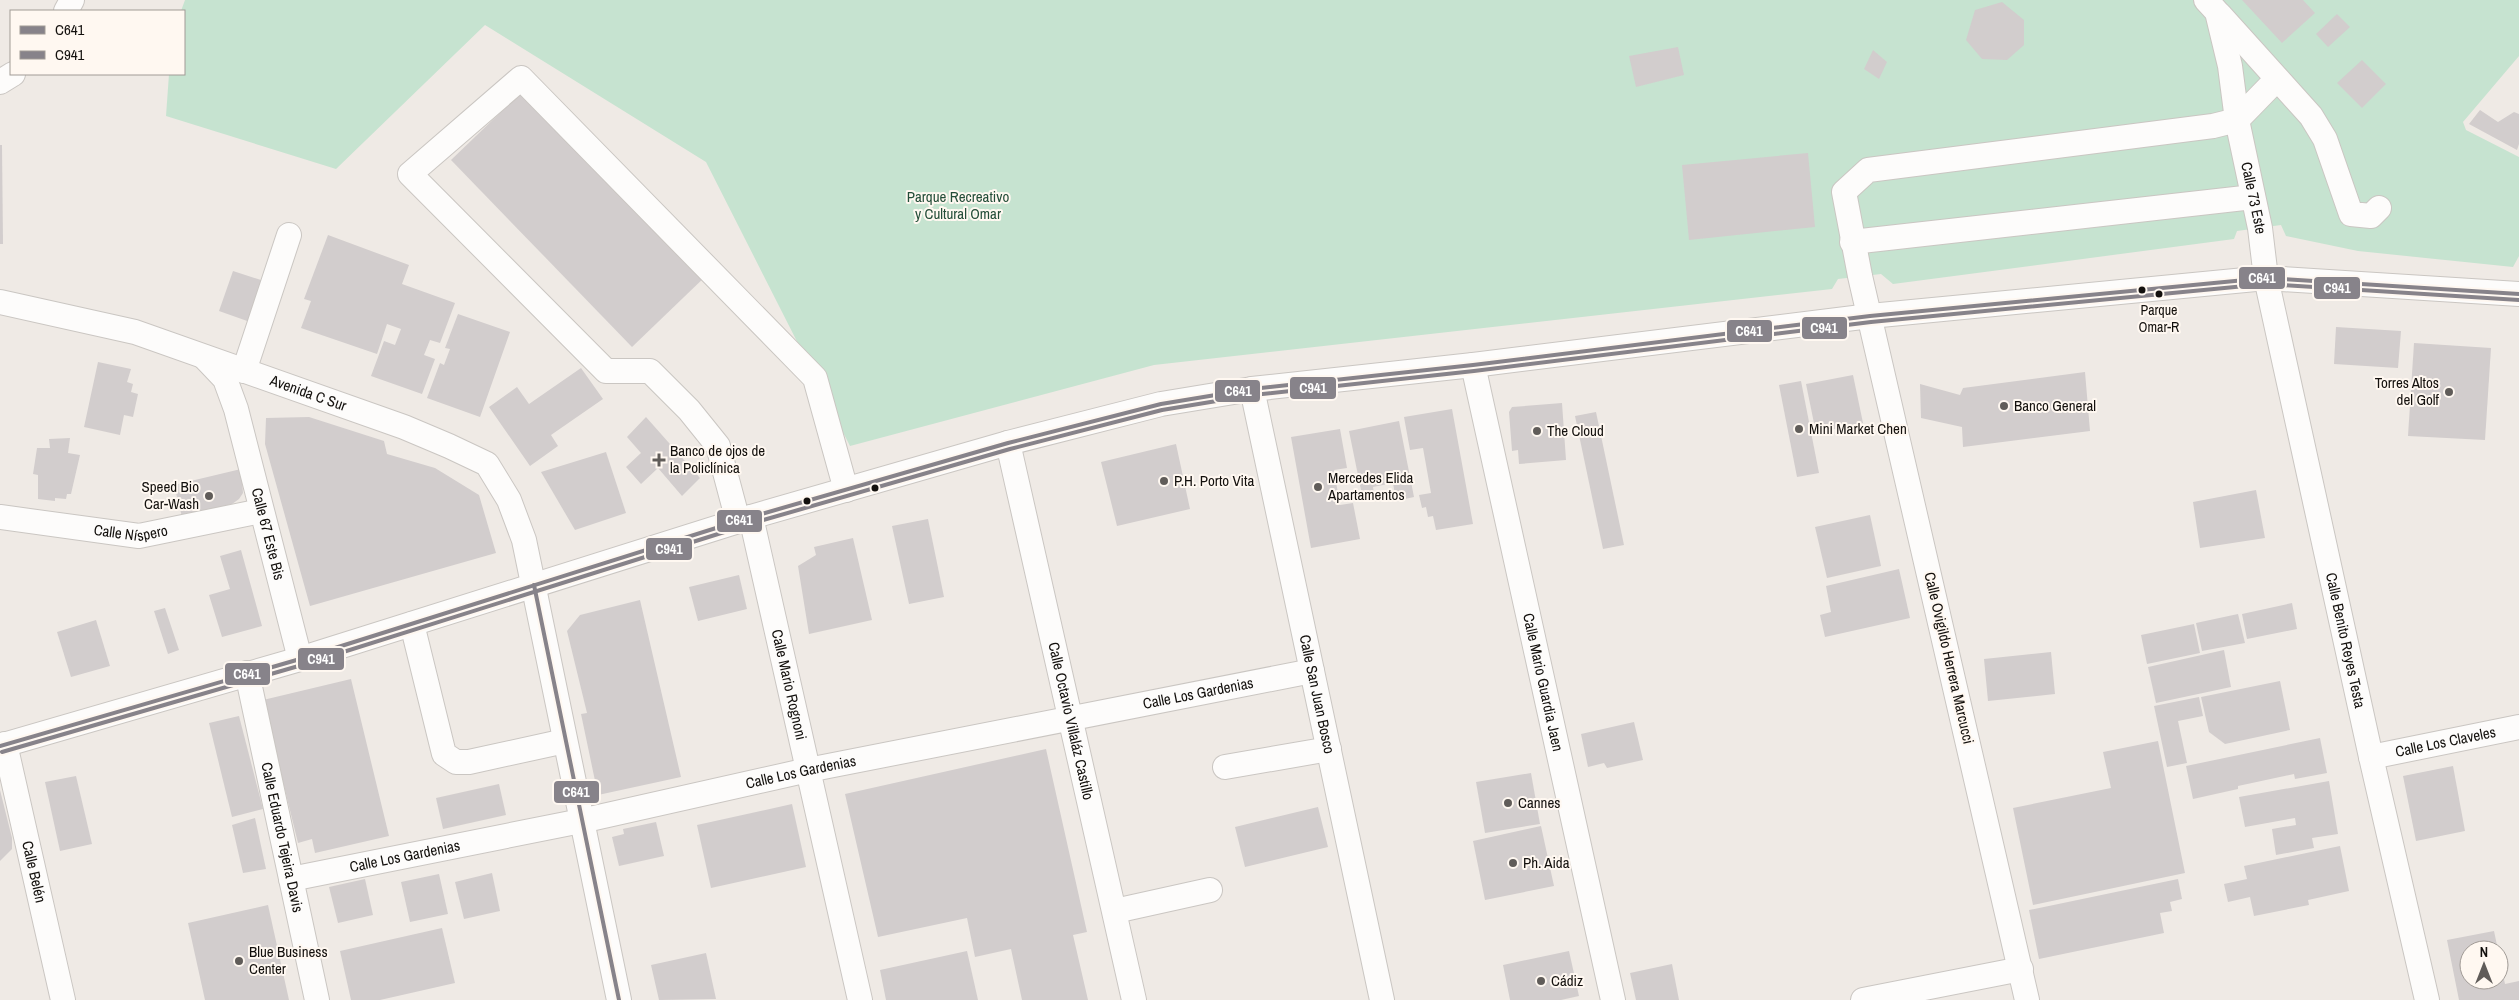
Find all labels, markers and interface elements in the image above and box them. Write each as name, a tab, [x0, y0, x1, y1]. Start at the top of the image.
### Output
legend	[10, 10, 185, 75]
text: C641	[55, 19, 85, 40]
text: C941	[55, 44, 85, 65]
street label: Calle 73 Este	[2236, 160, 2272, 235]
park label: Parque Recreativo y Cultural Omar	[907, 186, 1009, 224]
line badge: C641	[2238, 266, 2286, 290]
text: C641	[2248, 269, 2276, 287]
line badge: C941	[2313, 276, 2361, 300]
text: C941	[2323, 279, 2351, 297]
unlabelled marker	[2137, 285, 2147, 295]
marker: Parque Omar-R	[2154, 289, 2164, 299]
place label: Parque Omar-R	[2139, 301, 2179, 336]
line badge: C941	[1801, 316, 1848, 340]
line badge: C641	[1726, 319, 1773, 343]
text: C941	[1810, 319, 1838, 337]
text: C641	[1735, 322, 1763, 340]
street label: Avenida C Sur	[266, 369, 350, 416]
place label: Torres Altos del Golf	[2375, 372, 2440, 410]
line badge: C941	[1289, 376, 1337, 400]
line badge: C641	[1214, 379, 1261, 403]
text: C941	[1299, 379, 1327, 397]
text: C641	[1224, 382, 1252, 400]
marker: Torres Altos del Golf	[2443, 386, 2455, 398]
place label: Banco General	[2014, 395, 2096, 416]
marker: Banco General	[1998, 400, 2010, 412]
place label: Mini Market Chen	[1809, 418, 1907, 439]
place label: The Cloud	[1547, 420, 1604, 441]
marker: Mini Market Chen	[1793, 423, 1805, 435]
marker: The Cloud	[1531, 425, 1543, 437]
place label: Banco de ojos de la Policlínica	[670, 440, 765, 478]
marker: Banco de ojos de la Policlínica	[652, 453, 666, 467]
place label: Mercedes Elida Apartamentos	[1327, 467, 1414, 505]
place label: P.H. Porto Vita	[1174, 470, 1254, 491]
marker: P.H. Porto Vita	[1158, 475, 1170, 487]
place label: Speed Bio Car-Wash	[142, 476, 199, 514]
marker: Mercedes Elida Apartamentos	[1312, 481, 1324, 493]
unlabelled marker	[870, 483, 880, 493]
street label: Calle 67 Este Bis	[247, 486, 290, 582]
marker: Speed Bio Car-Wash	[203, 490, 215, 502]
unlabelled marker	[802, 496, 812, 506]
line badge: C641	[716, 509, 763, 533]
text: C641	[725, 511, 753, 529]
street label: Calle Níspero	[92, 519, 170, 546]
line badge: C941	[645, 537, 693, 561]
text: C941	[655, 540, 683, 558]
street label: Calle Ovigildo Herrera Marcucci	[1919, 570, 1979, 746]
street label: Calle Benito Reyes Testa	[2321, 571, 2371, 710]
street label: Calle Mario Guardia Jaen	[1518, 611, 1569, 753]
street label: Calle Mario Rognoni	[767, 627, 812, 742]
street label: Calle San Juan Bosco	[1295, 633, 1340, 756]
street label: Calle Octavio Villaláz Castillo	[1043, 640, 1099, 802]
line badge: C941	[297, 647, 345, 671]
text: C941	[307, 650, 335, 668]
line badge: C641	[224, 662, 271, 686]
text: C641	[233, 665, 261, 683]
street label: Calle Los Gardenias	[1141, 672, 1255, 714]
street label: Calle Los Claveles	[2393, 721, 2497, 762]
street label: Calle Los Gardenias	[744, 750, 858, 794]
street label: Calle Eduardo Tejeira Davis	[256, 760, 309, 914]
line badge: C641	[553, 780, 600, 804]
text: C641	[562, 783, 590, 801]
place label: Cannes	[1518, 792, 1560, 813]
marker: Cannes	[1502, 797, 1514, 809]
street label: Calle Los Gardenias	[348, 834, 462, 877]
street label: Calle Belén	[17, 839, 52, 905]
place label: Ph. Aida	[1523, 852, 1570, 873]
marker: Ph. Aida	[1507, 857, 1519, 869]
north arrow	[2459, 940, 2509, 990]
place label: Blue Business Center	[249, 941, 328, 979]
text: N	[2480, 943, 2488, 961]
marker: Blue Business Center	[233, 955, 245, 967]
place label: Cádiz	[1551, 970, 1583, 991]
marker: Cádiz	[1535, 975, 1547, 987]

